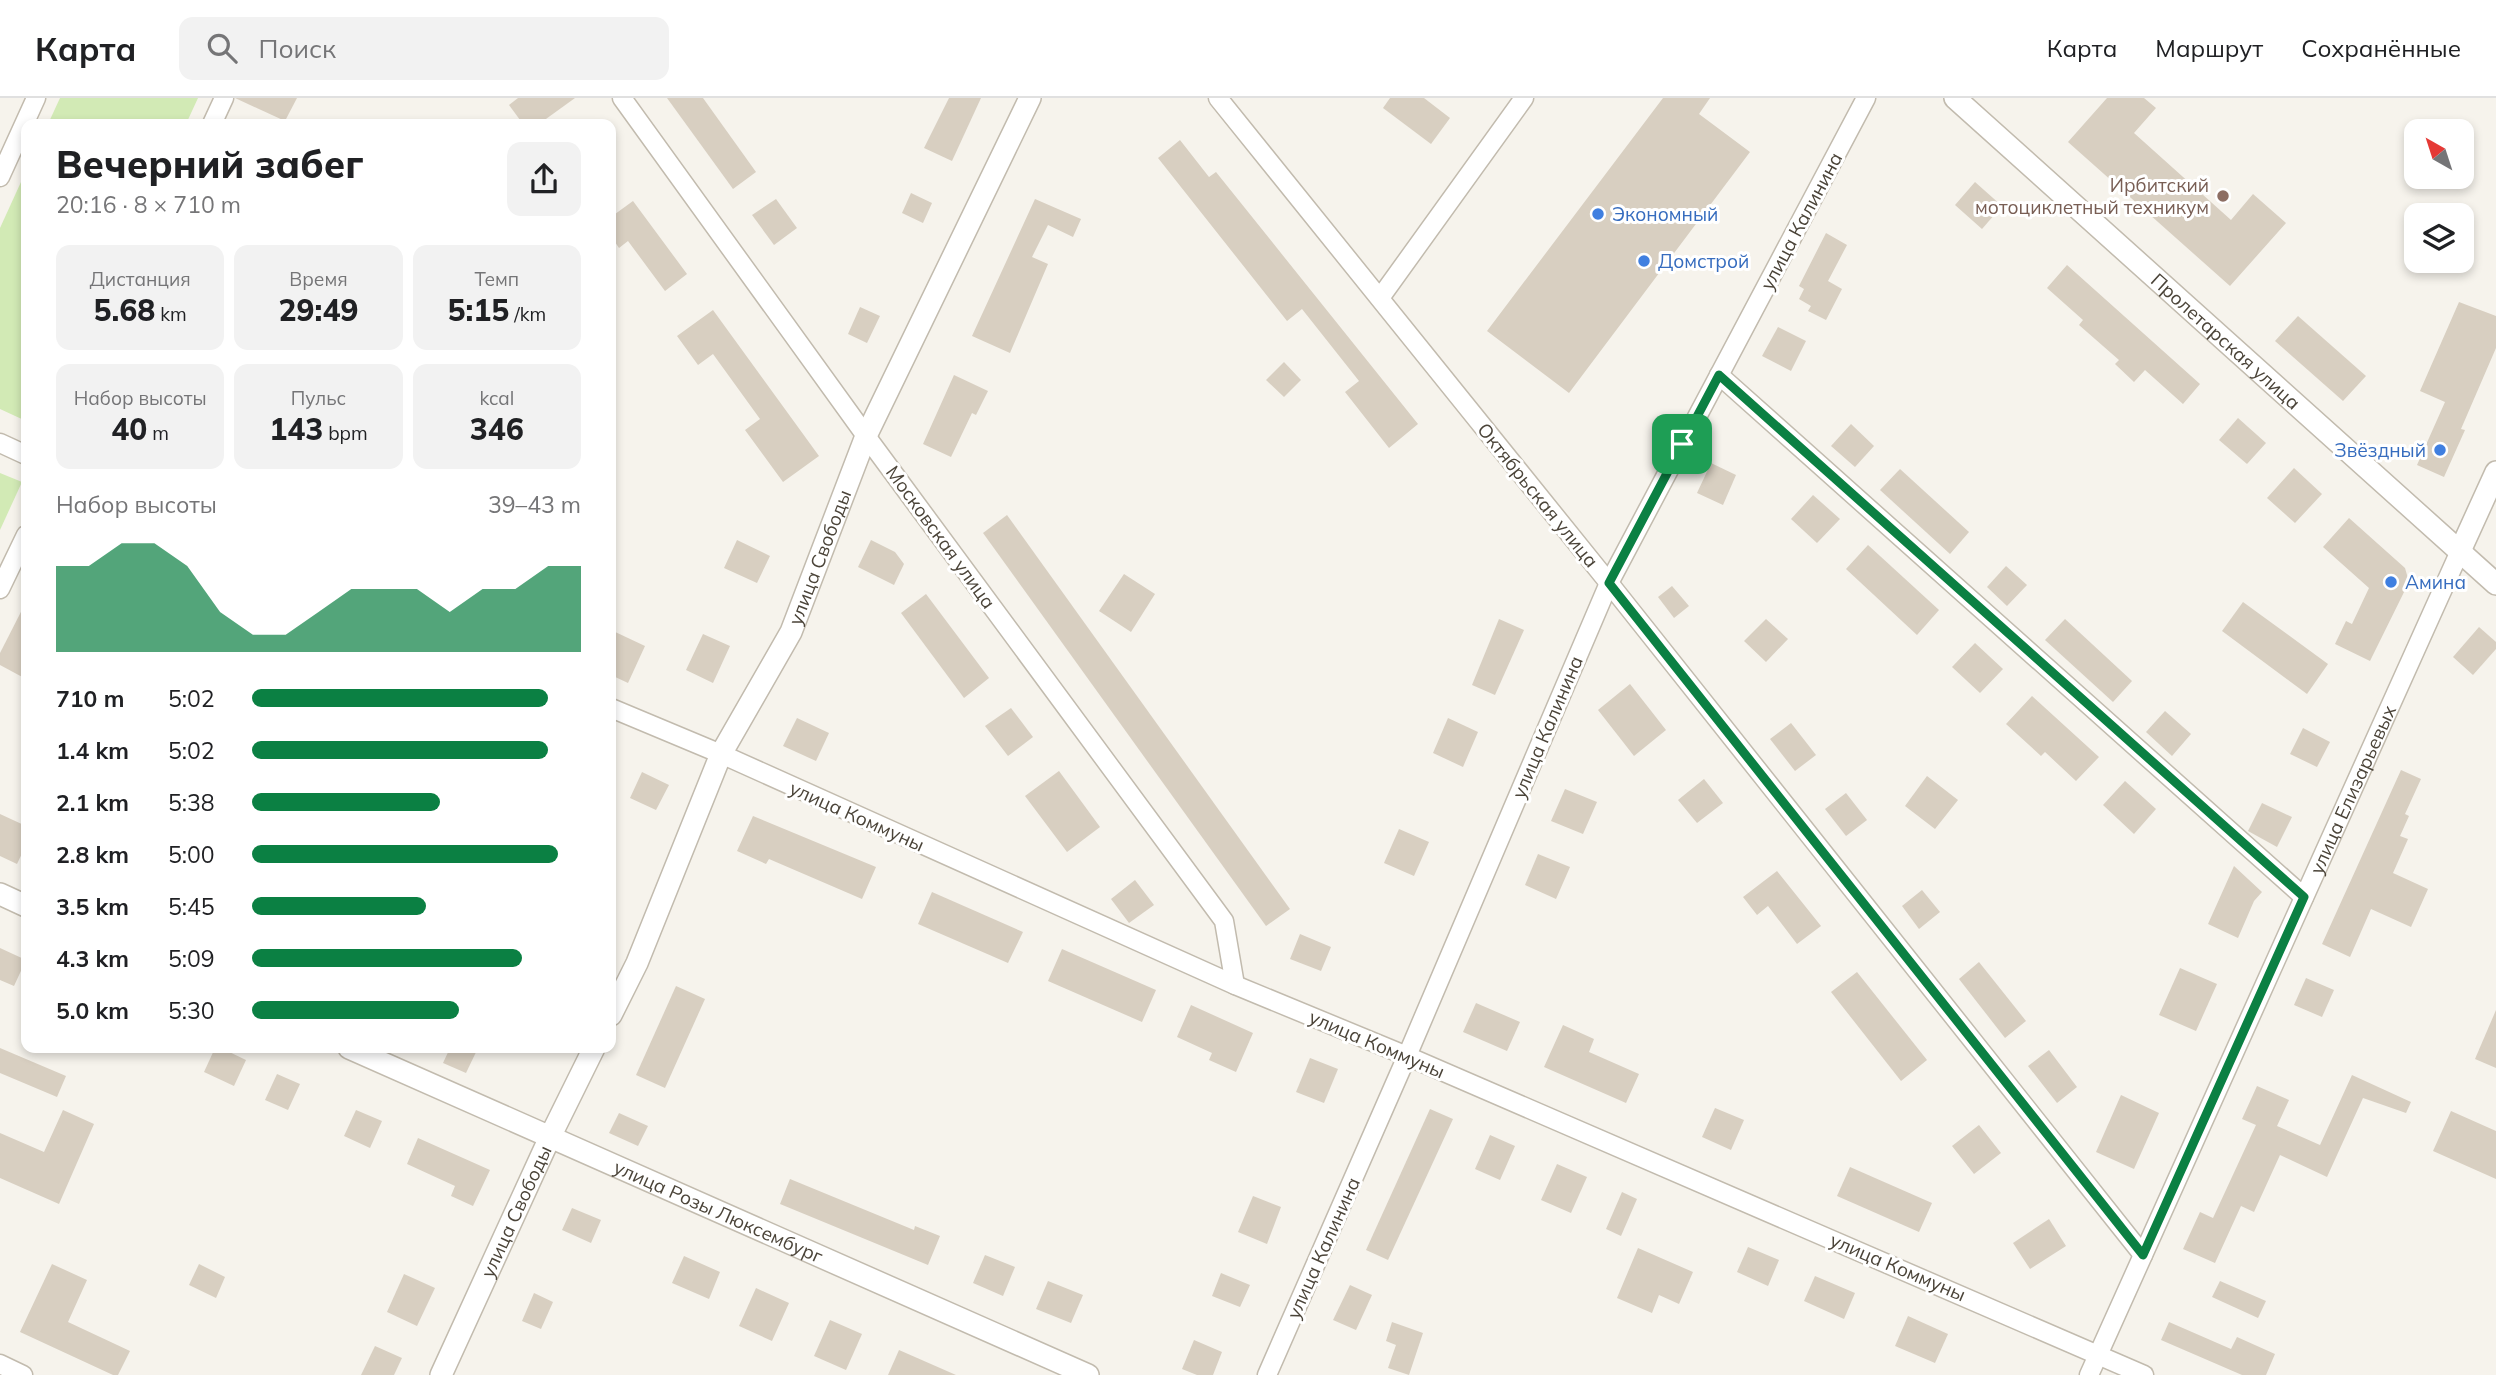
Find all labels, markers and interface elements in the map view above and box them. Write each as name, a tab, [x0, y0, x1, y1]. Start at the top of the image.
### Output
search box	[179, 17, 669, 80]
text: Карта	[35, 28, 137, 69]
icon: search	[203, 29, 241, 67]
text: Поиск	[259, 32, 336, 65]
text: Карта	[2047, 33, 2117, 63]
text: Маршрут	[2155, 33, 2263, 63]
text: Сохранённые	[2301, 33, 2461, 63]
north arrow	[2404, 119, 2474, 189]
map controls	[2404, 119, 2474, 273]
text: Вечерний забег	[56, 140, 364, 188]
button: share	[507, 142, 581, 216]
street label: улица Калинина	[1755, 148, 1847, 294]
place label: Ирбитский мотоциклетный техникум	[1975, 173, 2209, 219]
marker: Ирбитский мотоциклетный техникум	[2215, 188, 2231, 204]
text: 20:16 · 8 × 710 m	[56, 190, 241, 219]
place label: Экономный	[1612, 202, 1718, 226]
button: layers	[2404, 203, 2474, 273]
marker: Экономный	[1590, 206, 1606, 222]
place label: Домстрой	[1658, 249, 1749, 273]
marker: Домстрой	[1636, 253, 1652, 269]
text: Дистанция	[90, 267, 191, 291]
text: Время	[289, 267, 348, 291]
text: Темп	[474, 267, 519, 291]
street label: Пролетарская улица	[2146, 268, 2306, 415]
text: 5.68	[94, 291, 155, 329]
text: 29:49	[279, 291, 358, 329]
text: 5:15	[448, 291, 509, 329]
text: km	[155, 302, 187, 326]
text: /km	[509, 302, 546, 326]
text: Набор высоты	[74, 386, 207, 410]
text: Пульс	[291, 386, 346, 410]
text: kcal	[479, 386, 514, 410]
text: 40	[111, 410, 147, 448]
text: 143	[269, 410, 323, 448]
text: 346	[470, 410, 524, 448]
pin	[1652, 414, 1712, 474]
street label: Октябрьская улица	[1472, 418, 1604, 572]
text: m	[147, 421, 169, 445]
text: bpm	[323, 421, 368, 445]
icon: arrive	[1663, 425, 1701, 463]
place label: Звёздный	[2334, 438, 2426, 462]
marker: Звёздный	[2432, 442, 2448, 458]
street label: Московская улица	[881, 461, 1001, 613]
street label: улица Свободы	[783, 486, 856, 628]
text: Набор высоты	[56, 490, 217, 519]
text: 39–43 m	[488, 490, 581, 519]
place label: Амина	[2405, 570, 2466, 594]
marker: Амина	[2383, 574, 2399, 590]
street label: улица Калинина	[1506, 652, 1588, 802]
text: 710 m	[56, 684, 124, 713]
text: 5:02	[168, 684, 215, 713]
street label: улица Елизарьевых	[2304, 701, 2401, 878]
text: 1.4 km	[56, 736, 129, 765]
text: 5:02	[168, 736, 215, 765]
street label: улица Коммуны	[786, 776, 928, 856]
text: 2.1 km	[56, 788, 129, 817]
text: 5:38	[168, 788, 215, 817]
text: 2.8 km	[56, 840, 129, 869]
text: 5:00	[168, 840, 215, 869]
text: 3.5 km	[56, 892, 129, 921]
text: 5:45	[168, 892, 215, 921]
text: 4.3 km	[56, 944, 129, 973]
text: 5:09	[168, 944, 215, 973]
text: 5.0 km	[56, 996, 129, 1025]
text: 5:30	[168, 996, 215, 1025]
street label: улица Коммуны	[1306, 1005, 1448, 1083]
street label: улица Свободы	[475, 1141, 557, 1281]
street label: улица Розы Люксембург	[610, 1155, 827, 1268]
street label: улица Калинина	[1281, 1173, 1365, 1323]
street label: улица Коммуны	[1827, 1228, 1969, 1306]

